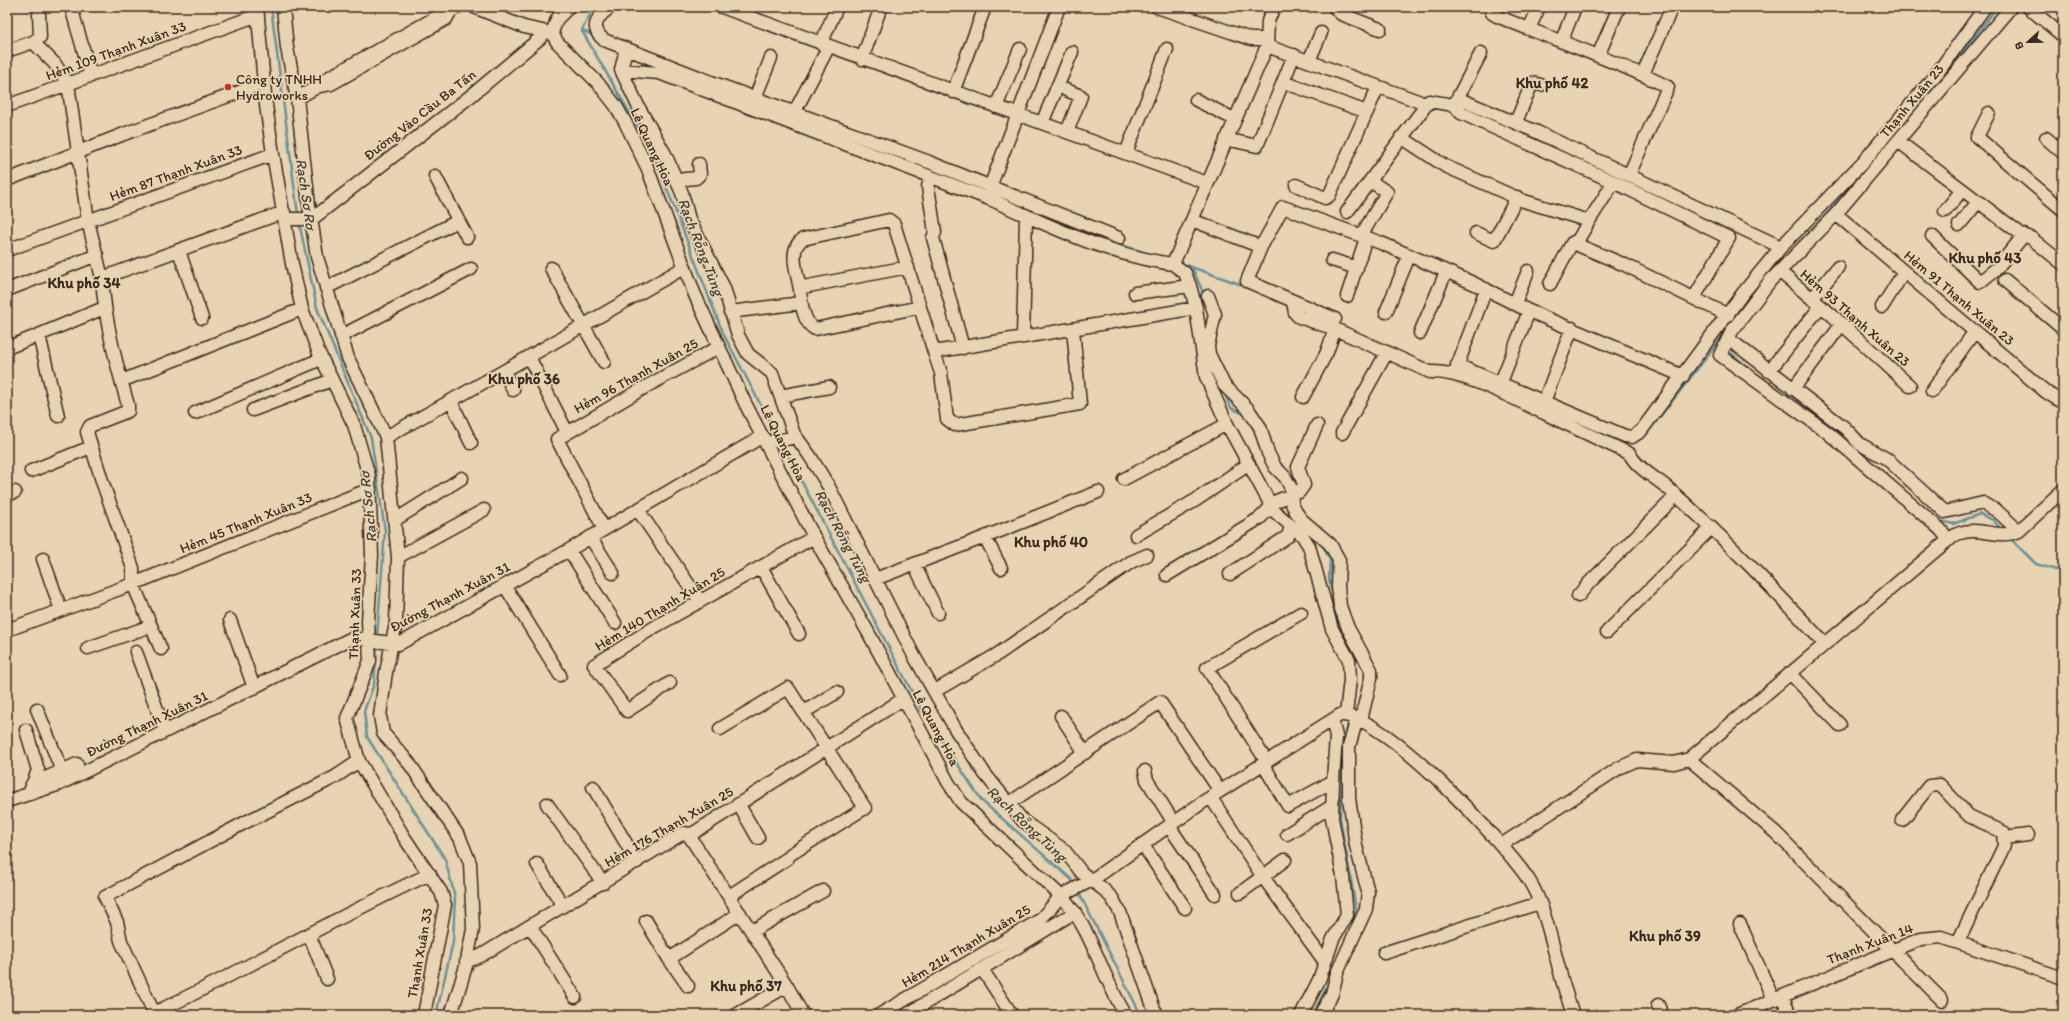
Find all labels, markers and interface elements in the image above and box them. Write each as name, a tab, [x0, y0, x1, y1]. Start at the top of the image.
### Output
street label: Hẻm 109 Thạnh Xuân 33	[44, 18, 189, 84]
north arrow	[2008, 22, 2048, 62]
text: B	[2012, 40, 2027, 51]
street label: Thạnh Xuân 23	[1876, 60, 1948, 141]
street label: Đường Vào Cầu Ba Tấn	[360, 66, 480, 164]
place label: Công ty TNHH Hydroworks	[236, 71, 322, 104]
district label: Khu phố 42	[1516, 74, 1588, 93]
marker: Công ty TNHH Hydroworks	[223, 82, 233, 92]
street label: Lê Quang Hòa	[627, 105, 678, 189]
street label: Hẻm 87 Thạnh Xuân 33	[107, 141, 245, 205]
water label: Rạch Sơ Rơ	[292, 157, 320, 233]
water label: Rạch Rỗng Tùng	[674, 196, 729, 300]
street label: Hẻm 91 Thạnh Xuân 23	[1900, 247, 2018, 349]
district label: Khu phố 43	[1949, 249, 2021, 268]
street label: Hẻm 93 Thạnh Xuân 23	[1797, 266, 1914, 371]
district label: Khu phố 34	[48, 274, 120, 293]
street label: Hẻm 96 Thạnh Xuân 25	[571, 335, 701, 417]
district label: Khu phố 36	[488, 370, 560, 389]
street label: Lê Quang Hòa	[756, 402, 810, 485]
water label: Rạch Sơ Rơ	[355, 468, 381, 543]
water label: Rạch Rỗng Tùng	[811, 486, 876, 588]
street label: Hẻm 45 Thạnh Xuân 33	[177, 489, 315, 557]
district label: Khu phố 40	[1014, 533, 1088, 552]
street label: Đường Thạnh Xuân 31	[387, 558, 513, 636]
street label: Hẻm 140 Thạnh Xuân 25	[592, 563, 728, 655]
street label: Thạnh Xuân 33	[345, 568, 365, 660]
street label: Đường Thạnh Xuân 31	[83, 687, 211, 761]
street label: Lê Quang Hòa	[909, 687, 964, 770]
water label: Rạch Rỗng Tùng	[983, 782, 1072, 867]
street label: Hẻm 176 Thạnh Xuân 25	[602, 783, 736, 871]
street label: Hẻm 214 Thạnh Xuân 25	[898, 901, 1034, 991]
street label: Thạnh Xuân 33	[404, 906, 436, 999]
street label: Thạnh Xuân 14	[1825, 920, 1916, 968]
district label: Khu phố 39	[1629, 927, 1701, 946]
district label: Khu phố 37	[710, 977, 782, 996]

